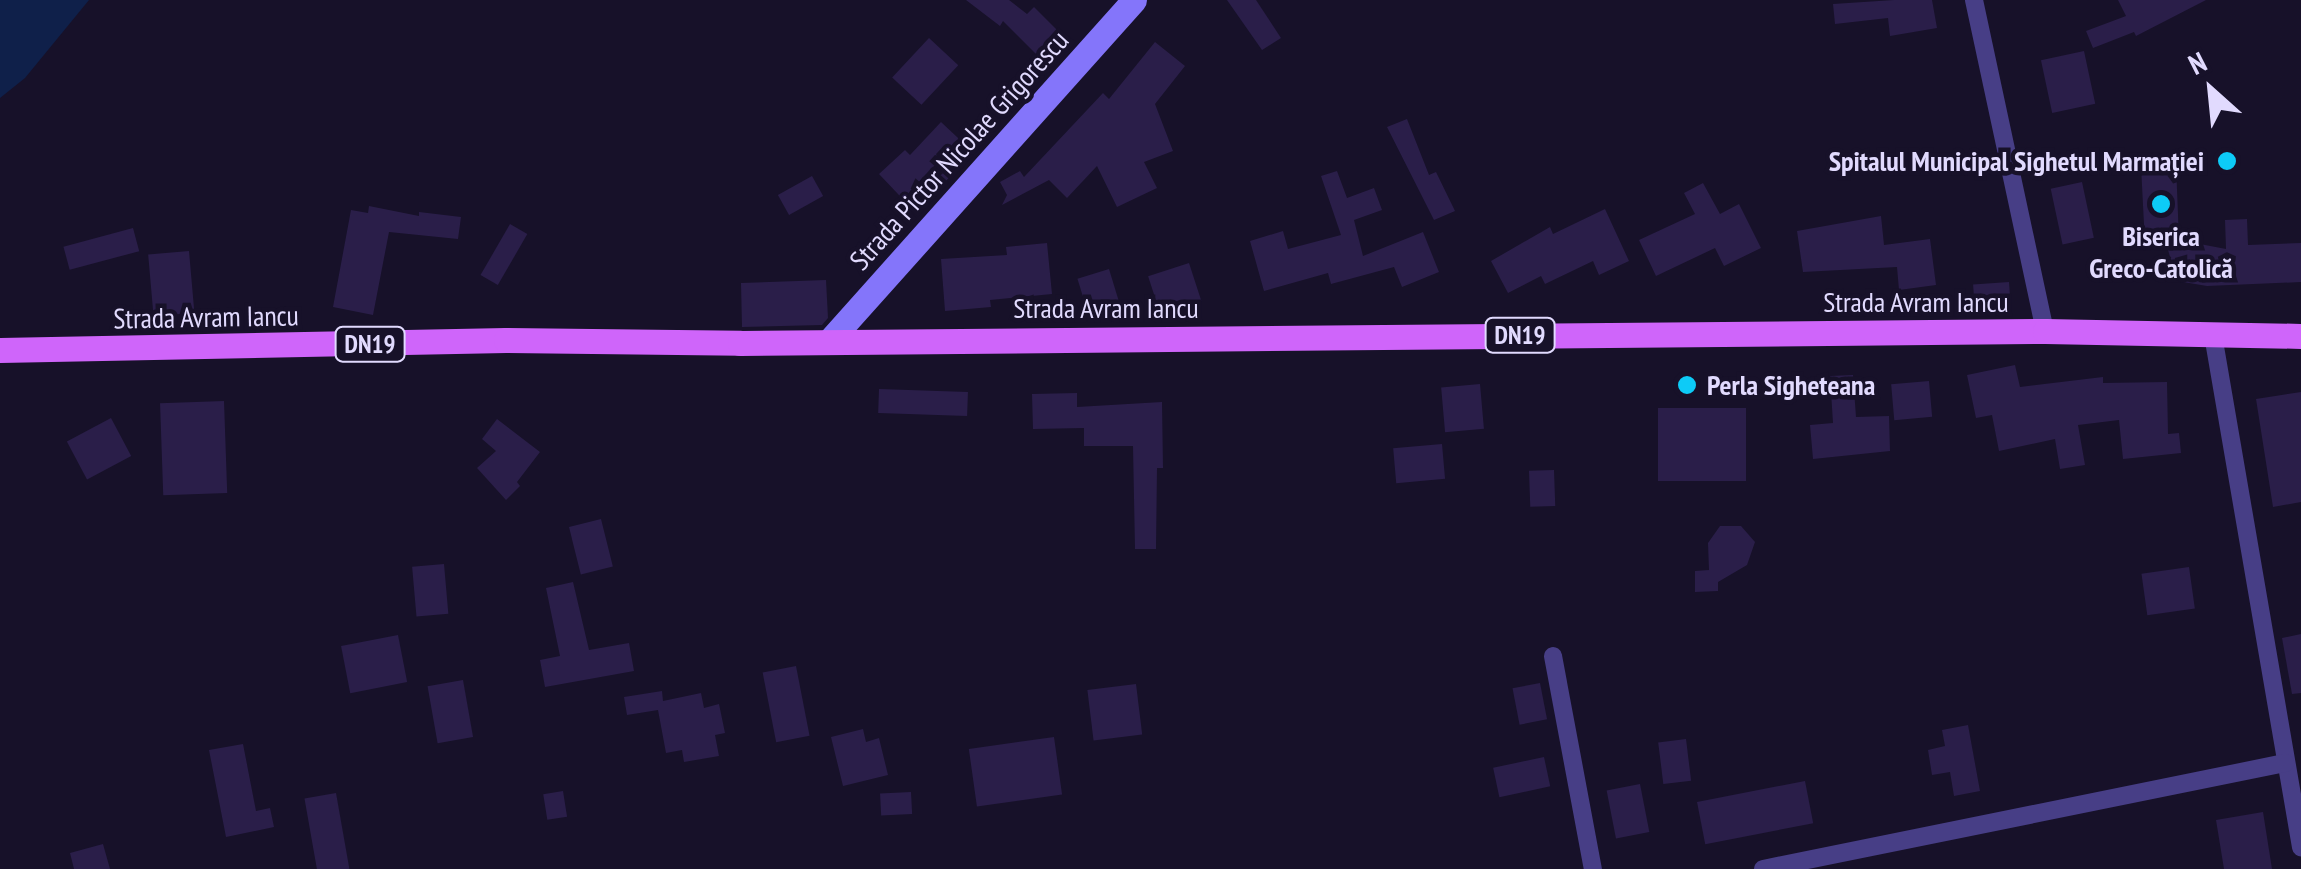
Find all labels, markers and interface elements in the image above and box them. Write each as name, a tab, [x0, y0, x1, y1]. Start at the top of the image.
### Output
street label: Strada Pictor Nicolae Grigorescu	[843, 24, 1075, 276]
north arrow	[2161, 40, 2261, 140]
text: N	[2182, 43, 2212, 83]
place label: Spitalul Municipal Sighetul Marmației	[1829, 144, 2204, 178]
marker: Spitalul Municipal Sighetul Marmației	[2214, 148, 2240, 174]
marker: Biserica Greco-Catolică	[2150, 193, 2172, 215]
place label: Biserica Greco-Catolică	[2089, 219, 2233, 285]
street label: Strada Avram Iancu	[1823, 285, 2009, 319]
street label: Strada Avram Iancu	[1013, 291, 1199, 325]
street label: Strada Avram Iancu	[113, 299, 299, 335]
road number: DN19	[1482, 315, 1558, 355]
road number: DN19	[332, 324, 408, 364]
place label: Perla Sigheteana	[1707, 368, 1875, 402]
marker: Perla Sigheteana	[1676, 374, 1698, 396]

